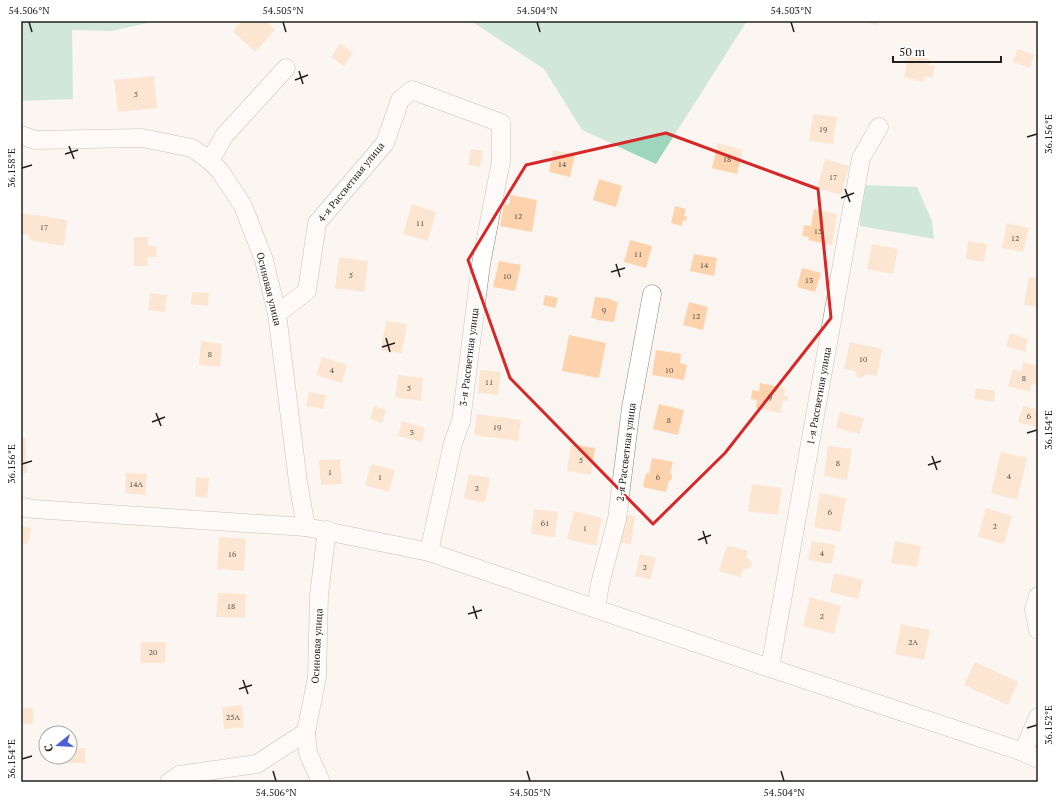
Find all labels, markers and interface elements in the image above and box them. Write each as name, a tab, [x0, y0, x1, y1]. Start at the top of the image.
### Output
text: 54.506°N	[9, 4, 50, 17]
text: 54.505°N	[263, 4, 304, 17]
text: 54.504°N	[517, 4, 558, 17]
text: 54.503°N	[771, 4, 812, 17]
scale bar	[893, 38, 1001, 64]
text: 50 m	[899, 44, 926, 59]
house number: 5	[134, 89, 138, 99]
text: 36.156°E	[1042, 114, 1055, 154]
house number: 19	[819, 124, 827, 134]
street label: 4-я Рассветная улица	[315, 139, 387, 225]
text: 36.158°E	[5, 148, 18, 188]
house number: 18	[723, 154, 731, 164]
house number: 14	[558, 159, 567, 169]
house number: 17	[829, 172, 837, 182]
house number: 12	[514, 211, 522, 221]
house number: 11	[416, 218, 424, 228]
house number: 17	[40, 222, 48, 232]
house number: 15	[814, 226, 822, 236]
house number: 12	[1011, 233, 1019, 243]
house number: 11	[634, 249, 642, 259]
street label: Осиновая улица	[254, 251, 284, 327]
house number: 14	[700, 260, 709, 270]
house number: 5	[349, 270, 353, 280]
house number: 10	[503, 271, 511, 281]
house number: 13	[805, 275, 813, 285]
house number: 9	[602, 305, 606, 315]
street label: 3-я Рассветная улица	[457, 307, 481, 407]
house number: 12	[692, 311, 700, 321]
street label: 1-я Рассветная улица	[804, 346, 834, 446]
house number: 8	[208, 349, 212, 359]
house number: 10	[859, 354, 867, 364]
house number: 4	[330, 365, 335, 375]
house number: 10	[665, 365, 673, 375]
house number: 8	[1022, 373, 1026, 383]
house number: 11	[485, 377, 493, 387]
house number: 5	[407, 383, 411, 393]
house number: 9	[768, 392, 772, 402]
street label: 2-я Рассветная улица	[614, 402, 638, 502]
text: 36.154°E	[1042, 410, 1055, 450]
house number: 6	[1027, 411, 1032, 421]
house number: 8	[667, 415, 671, 425]
house number: 19	[493, 422, 501, 432]
house number: 3	[410, 427, 414, 437]
text: 36.156°E	[5, 444, 18, 484]
house number: 5	[579, 455, 583, 465]
house number: 8	[836, 458, 840, 468]
house number: 1	[328, 467, 332, 477]
house number: 4	[1007, 471, 1012, 481]
house number: 1	[378, 472, 382, 482]
house number: 6	[656, 472, 661, 482]
house number: 14А	[129, 479, 144, 489]
house number: 2	[475, 483, 479, 493]
house number: 6	[828, 507, 833, 517]
house number: 61	[541, 518, 549, 528]
house number: 2	[993, 521, 997, 531]
house number: 1	[583, 523, 587, 533]
house number: 4	[820, 548, 825, 558]
house number: 16	[228, 549, 237, 559]
house number: 2	[643, 562, 647, 572]
house number: 18	[227, 601, 235, 611]
street label: Осиновая улица	[309, 608, 325, 684]
house number: 2	[820, 611, 824, 621]
house number: 2А	[908, 637, 918, 647]
house number: 20	[149, 647, 157, 657]
text: 36.152°E	[1042, 705, 1055, 745]
house number: 25А	[226, 712, 241, 722]
north arrow	[38, 725, 78, 765]
text: 36.154°E	[5, 739, 18, 779]
text: С	[41, 743, 56, 754]
text: 54.506°N	[256, 786, 297, 799]
text: 54.505°N	[510, 786, 551, 799]
text: 54.504°N	[764, 786, 805, 799]

